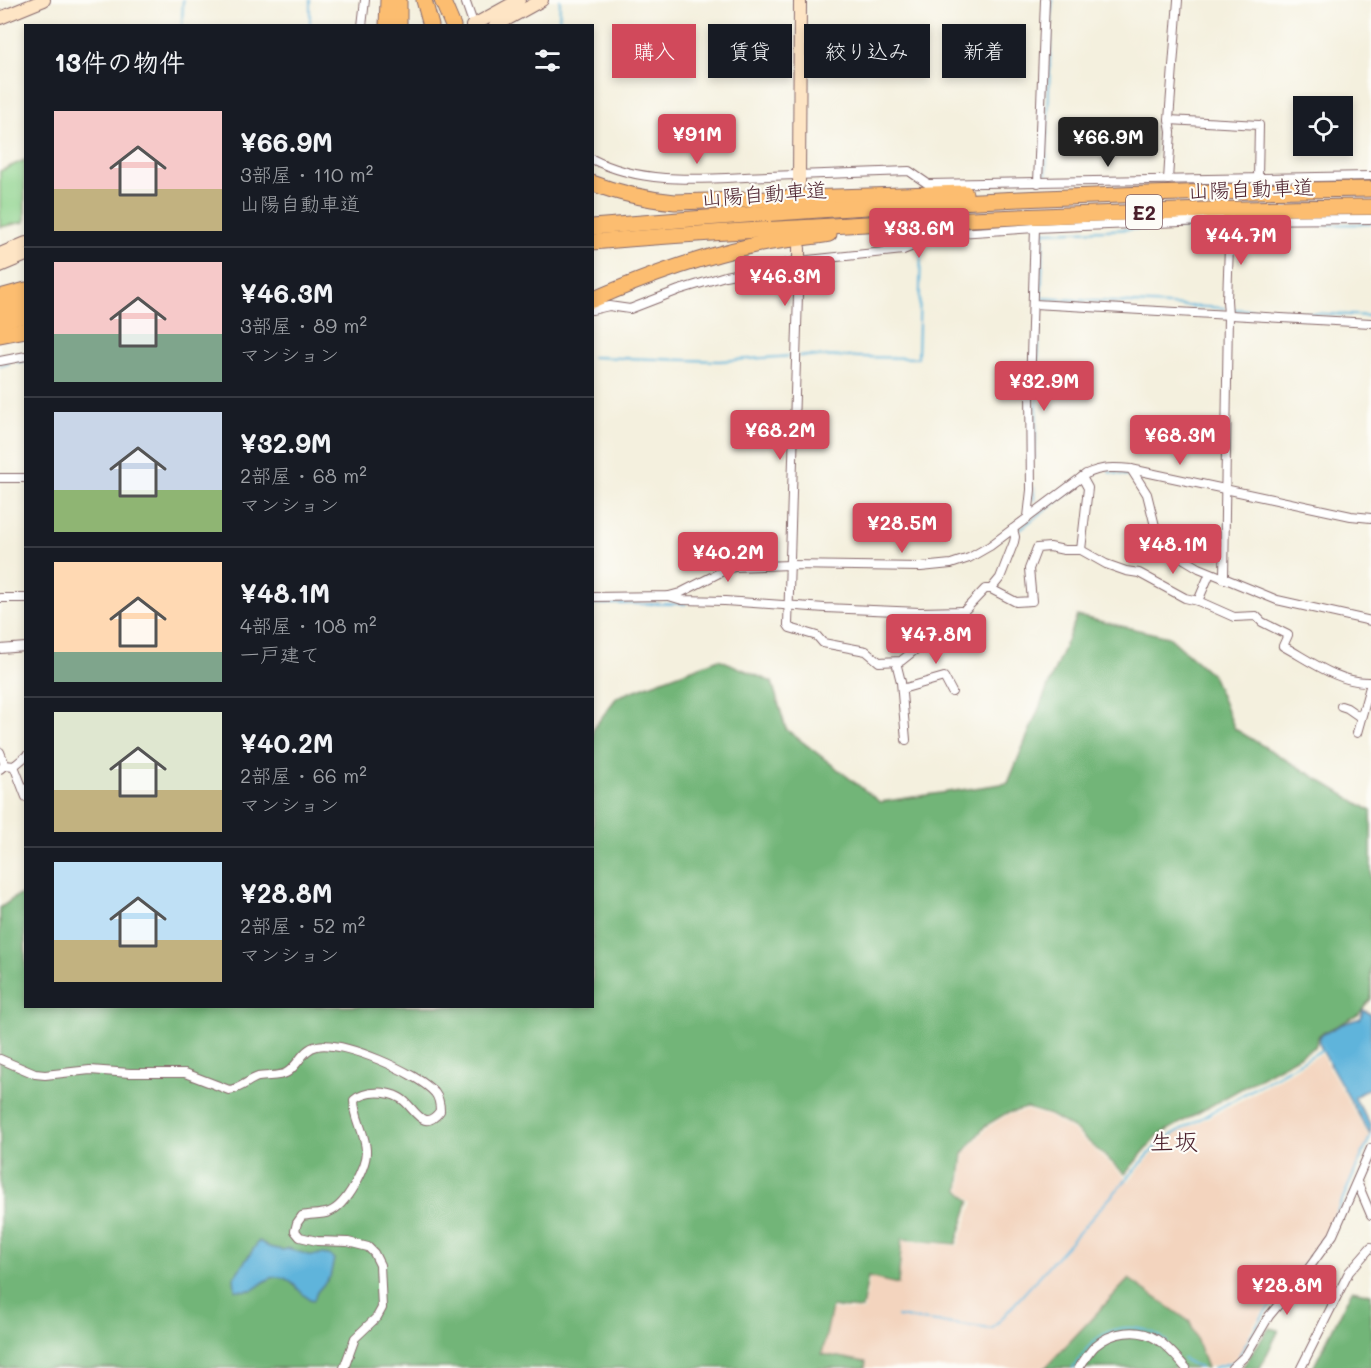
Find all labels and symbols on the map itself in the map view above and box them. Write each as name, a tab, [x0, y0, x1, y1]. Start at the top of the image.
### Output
pin: ¥91M	[661, 114, 733, 165]
pin: ¥66.9M	[1059, 117, 1157, 168]
street label: 山陽自動車道	[1188, 172, 1314, 204]
street label: 山陽自動車道	[700, 175, 828, 211]
road number: E2	[1126, 195, 1162, 229]
pin: ¥33.6M	[870, 208, 968, 259]
pin: ¥44.7M	[1192, 215, 1290, 266]
pin: ¥46.3M	[736, 256, 834, 307]
pin: ¥32.9M	[995, 361, 1093, 412]
pin: ¥68.2M	[731, 410, 829, 461]
pin: ¥68.3M	[1131, 415, 1229, 466]
pin: ¥28.5M	[853, 503, 951, 554]
pin: ¥48.1M	[1124, 524, 1222, 575]
pin: ¥40.2M	[679, 532, 777, 583]
pin: ¥47.8M	[887, 614, 985, 665]
district label: 生坂	[1150, 1125, 1198, 1156]
pin: ¥28.8M	[1238, 1265, 1336, 1316]

